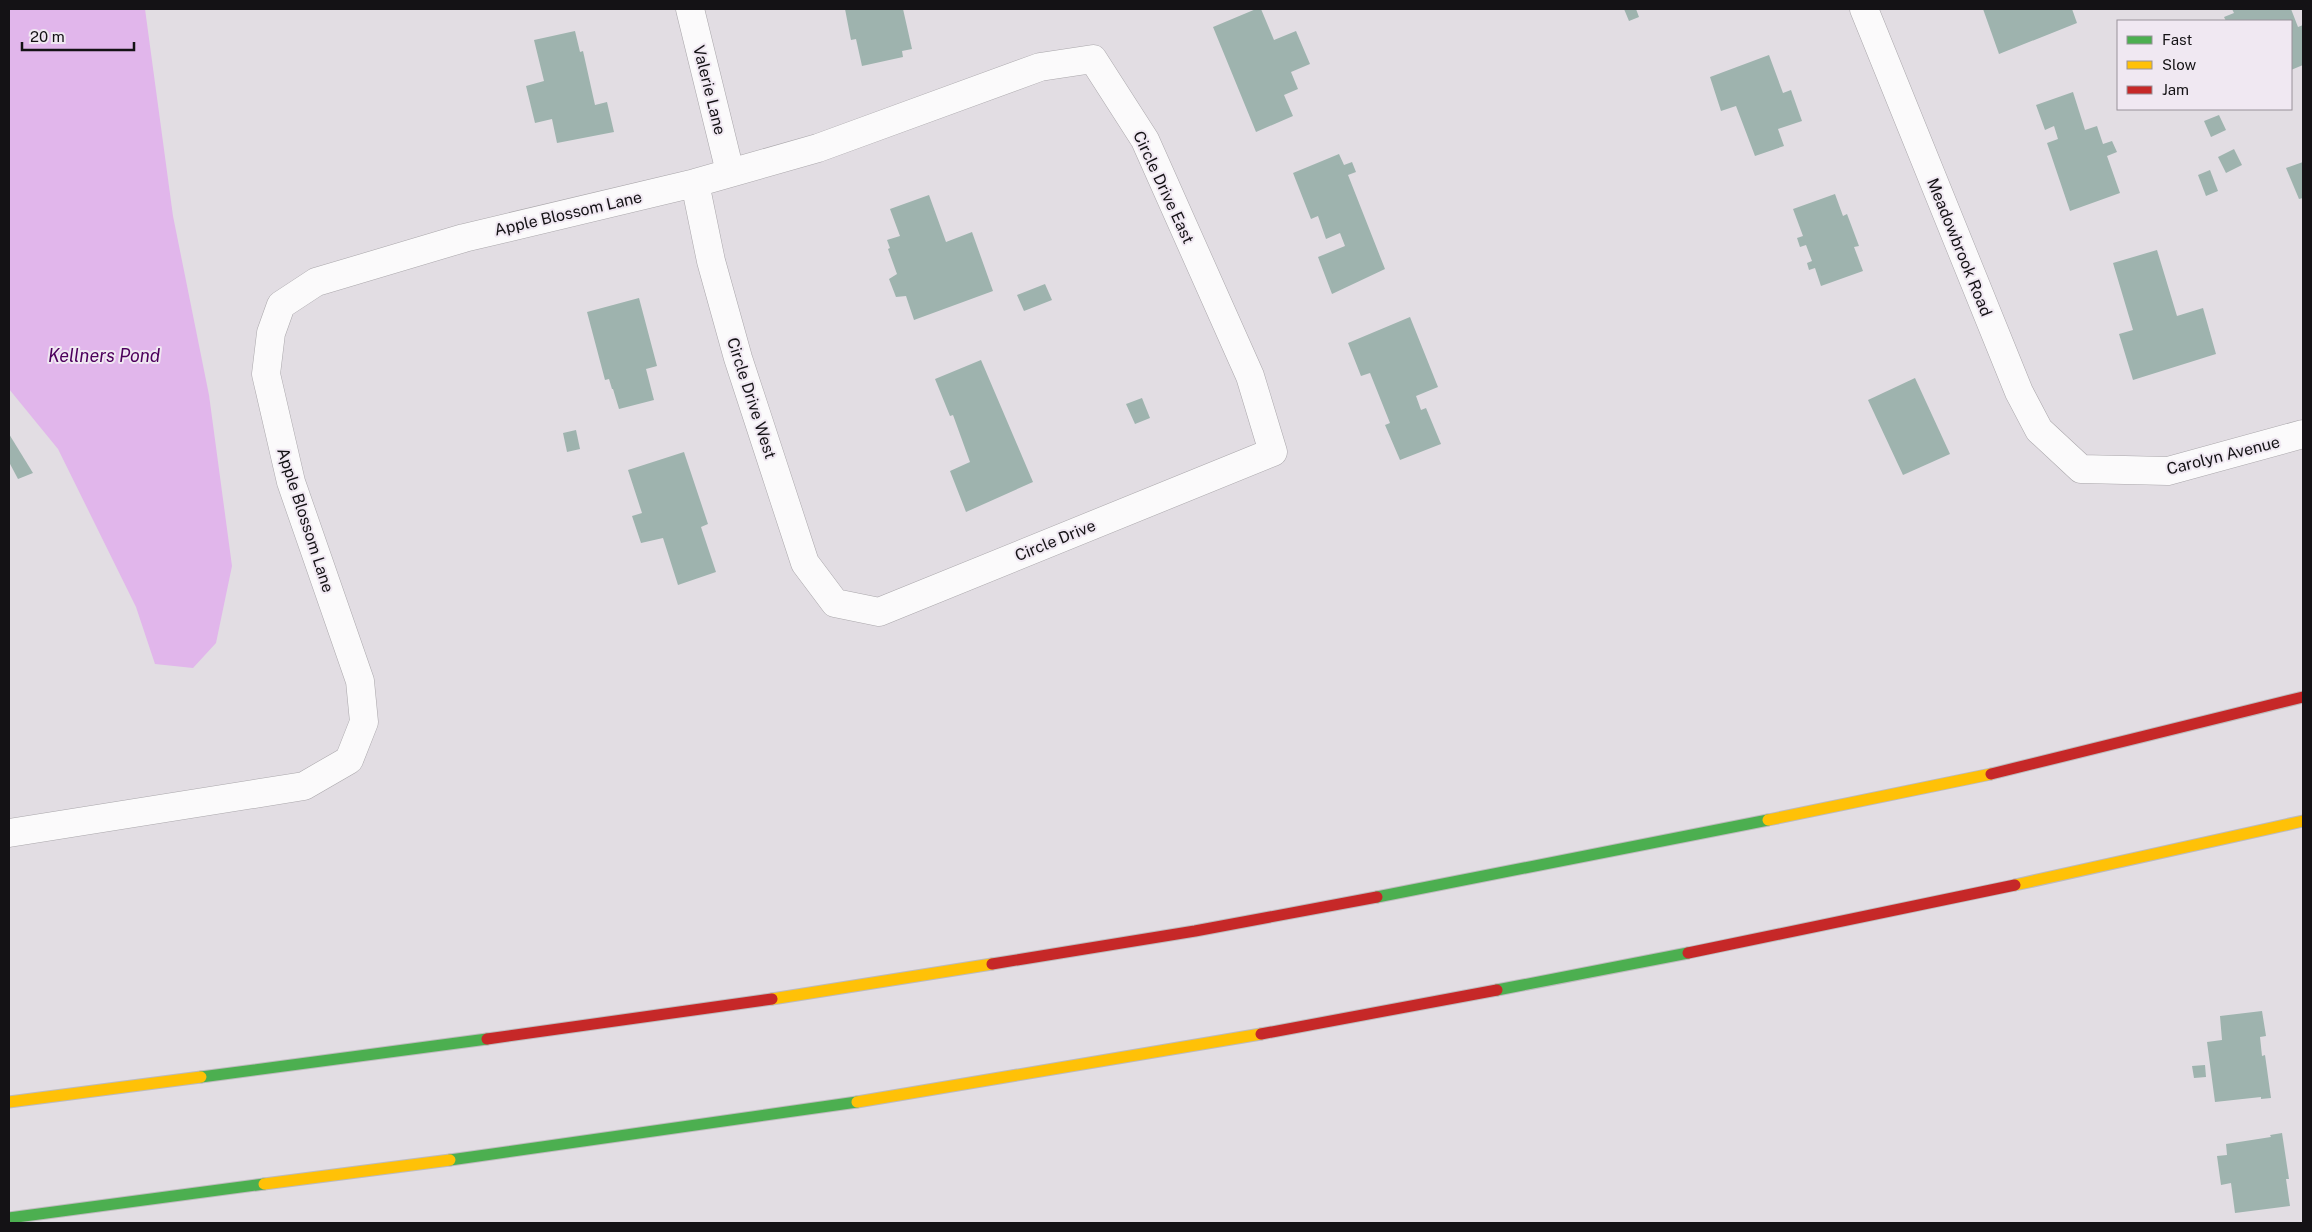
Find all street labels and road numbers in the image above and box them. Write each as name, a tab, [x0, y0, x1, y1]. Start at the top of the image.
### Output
street label: Valerie Lane	[689, 43, 730, 137]
street label: Circle Drive East	[1129, 128, 1198, 246]
street label: Meadowbrook Road	[1923, 175, 1996, 319]
street label: Apple Blossom Lane	[492, 187, 644, 240]
street label: Circle Drive West	[723, 335, 780, 461]
street label: Carolyn Avenue	[2165, 432, 2282, 479]
street label: Apple Blossom Lane	[273, 445, 338, 595]
street label: Circle Drive	[1012, 516, 1098, 565]

